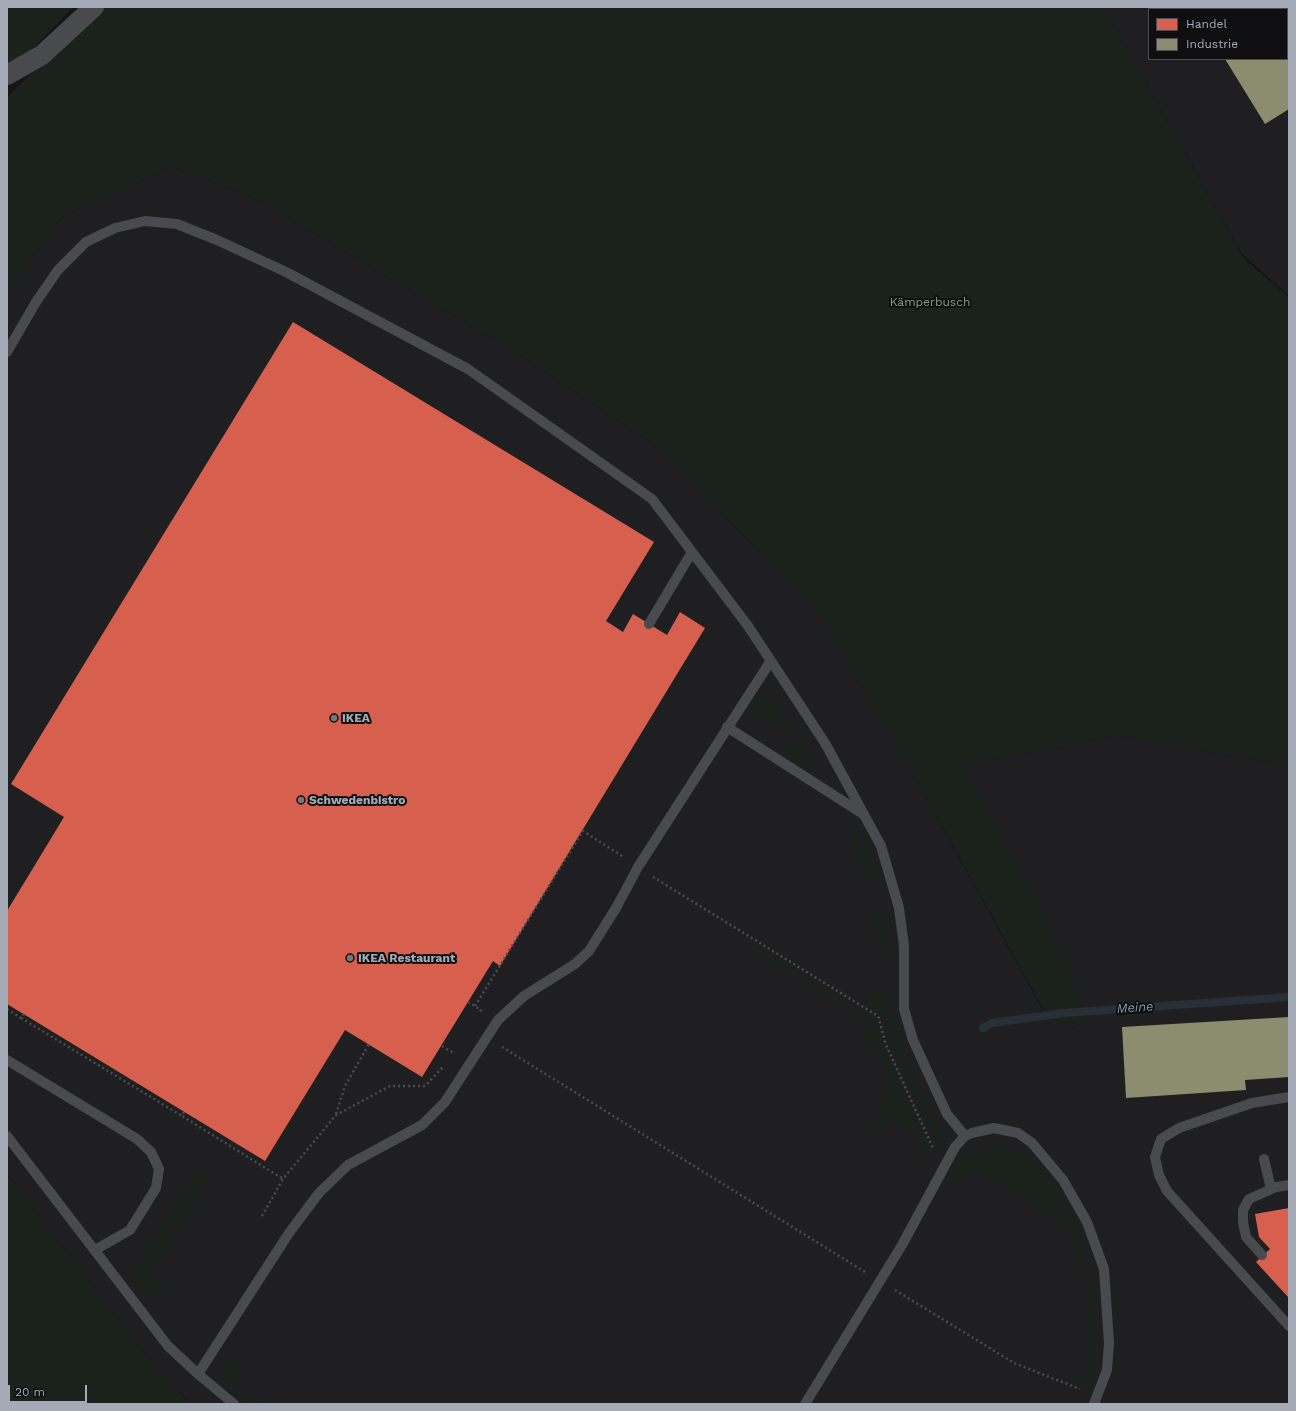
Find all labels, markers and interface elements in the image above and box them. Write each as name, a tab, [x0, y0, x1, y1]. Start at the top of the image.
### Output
legend	[1148, 8, 1288, 60]
text: Handel	[1186, 17, 1227, 31]
text: Industrie	[1186, 37, 1238, 51]
park label: Kämperbusch	[890, 295, 970, 309]
place label: IKEA	[342, 711, 370, 725]
marker: IKEA	[329, 713, 339, 723]
place label: Schwedenbistro	[309, 793, 405, 807]
marker: Schwedenbistro	[296, 795, 306, 805]
place label: IKEA Restaurant	[358, 951, 455, 965]
marker: IKEA Restaurant	[345, 953, 355, 963]
water label: Meine	[1116, 999, 1154, 1017]
scale bar	[10, 1377, 89, 1403]
text: 20 m	[15, 1385, 45, 1399]

